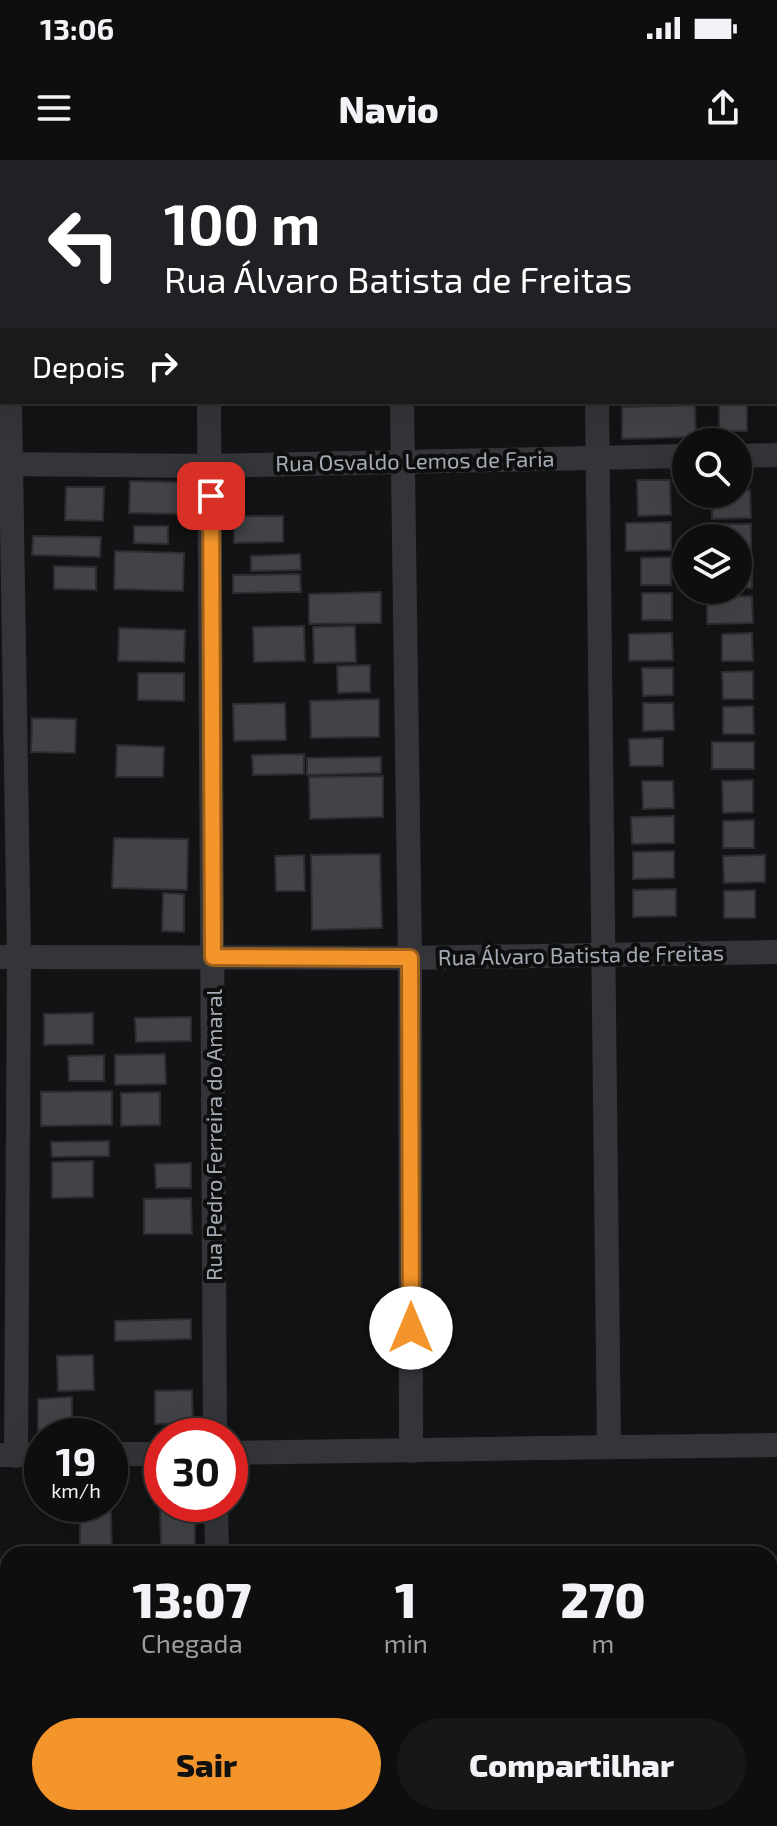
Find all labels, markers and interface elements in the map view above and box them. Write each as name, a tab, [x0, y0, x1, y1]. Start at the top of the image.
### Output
text: 13:06	[40, 10, 114, 46]
icon: menu	[32, 86, 76, 130]
icon: share	[701, 86, 745, 130]
text: Navio	[338, 87, 439, 130]
text: 100 m	[164, 189, 320, 256]
icon: left	[32, 192, 136, 296]
text: Rua Álvaro Batista de Freitas	[164, 257, 632, 300]
icon: right	[141, 344, 185, 388]
text: Depois	[32, 348, 125, 384]
map controls	[672, 428, 752, 604]
button: search	[672, 428, 752, 508]
street label: Rua Osvaldo Lemos de Faria	[275, 445, 555, 475]
pin	[177, 462, 245, 530]
icon: arrive	[189, 474, 233, 518]
button: layers	[672, 524, 752, 604]
street label: Rua Álvaro Batista de Freitas	[438, 939, 724, 969]
street label: Rua Pedro Ferreira do Amaral	[200, 989, 226, 1281]
position arrow	[369, 1286, 453, 1370]
speed limit sign: 30	[144, 1418, 248, 1522]
text: 19	[56, 1436, 96, 1484]
text: km/h	[51, 1478, 101, 1502]
text: 13:07	[132, 1570, 251, 1628]
text: 1	[395, 1570, 417, 1628]
text: 270	[560, 1570, 646, 1628]
text: Chegada	[141, 1627, 243, 1658]
text: min	[384, 1627, 428, 1658]
text: m	[592, 1627, 614, 1658]
button: Sair	[32, 1718, 381, 1810]
button: Compartilhar	[397, 1718, 746, 1810]

